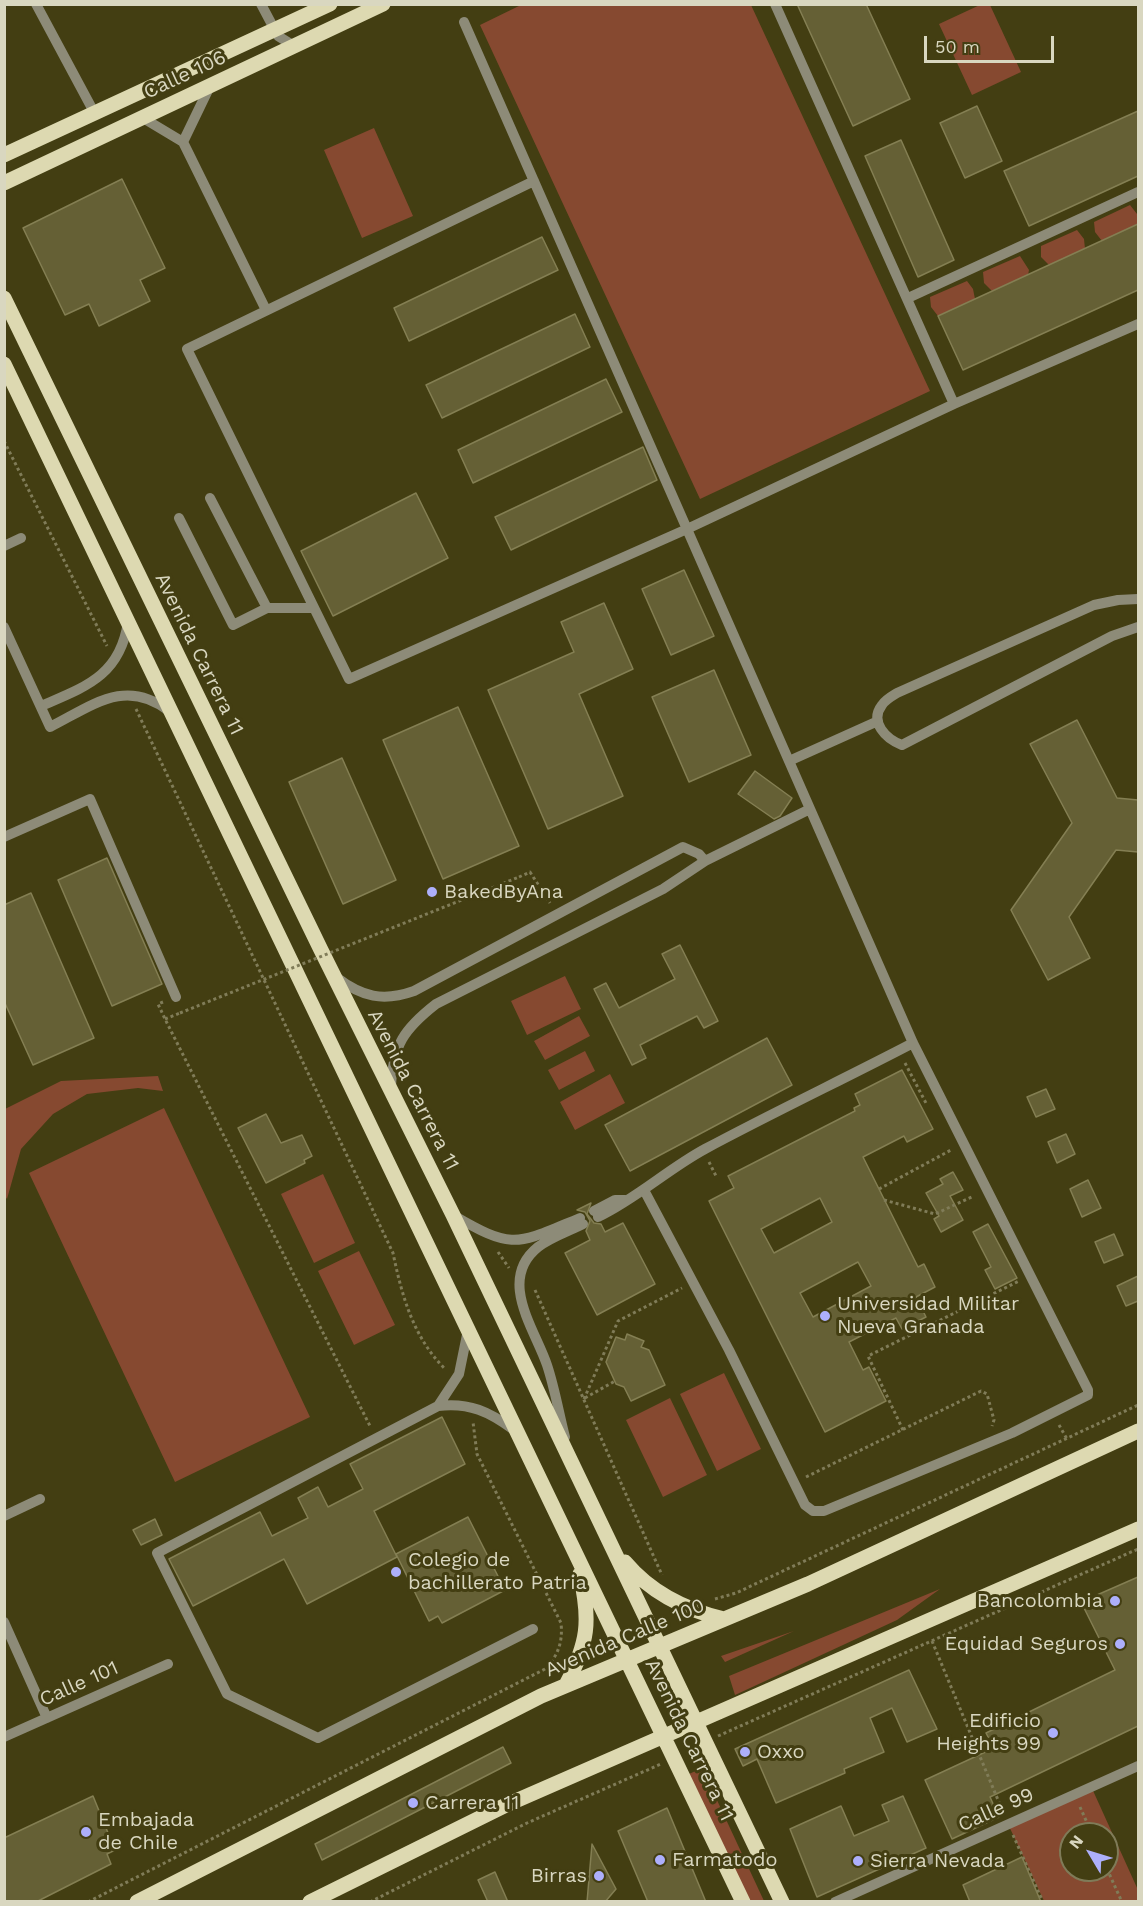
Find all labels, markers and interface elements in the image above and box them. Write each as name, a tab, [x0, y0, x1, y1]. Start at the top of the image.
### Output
scale bar	[927, 24, 1058, 62]
text: 50 m	[935, 36, 980, 57]
street label: Calle 106	[140, 46, 230, 104]
street label: Avenida Carrera 11	[149, 569, 249, 739]
place label: BakedByAna	[444, 880, 563, 904]
marker: BakedByAna	[425, 885, 439, 899]
street label: Avenida Carrera 11	[362, 1006, 464, 1174]
place label: Universidad Militar Nueva Granada	[837, 1292, 1019, 1339]
marker: Universidad Militar Nueva Granada	[818, 1309, 832, 1323]
place label: Colegio de bachillerato Patria	[408, 1548, 587, 1595]
marker: Colegio de bachillerato Patria	[389, 1565, 403, 1579]
place label: Bancolombia	[977, 1589, 1103, 1613]
street label: Avenida Calle 100	[542, 1594, 708, 1682]
marker: Bancolombia	[1108, 1594, 1122, 1608]
place label: Equidad Seguros	[944, 1632, 1108, 1656]
marker: Equidad Seguros	[1113, 1637, 1127, 1651]
street label: Avenida Carrera 11	[639, 1655, 739, 1825]
street label: Calle 101	[36, 1656, 122, 1712]
place label: Edificio Heights 99	[936, 1709, 1041, 1756]
marker: Edificio Heights 99	[1046, 1726, 1060, 1740]
place label: Oxxo	[757, 1740, 805, 1764]
marker: Oxxo	[738, 1745, 752, 1759]
street label: Calle 99	[954, 1783, 1038, 1837]
place label: Carrera 11	[425, 1791, 519, 1815]
marker: Carrera 11	[406, 1796, 420, 1810]
place label: Embajada de Chile	[98, 1808, 194, 1855]
north arrow	[1059, 1822, 1119, 1882]
marker: Embajada de Chile	[79, 1825, 93, 1839]
text: N	[1065, 1831, 1087, 1852]
place label: Farmatodo	[672, 1848, 778, 1872]
place label: Sierra Nevada	[870, 1849, 1005, 1873]
marker: Farmatodo	[653, 1853, 667, 1867]
marker: Sierra Nevada	[851, 1854, 865, 1868]
place label: Birras	[531, 1864, 587, 1888]
marker: Birras	[592, 1869, 606, 1883]

